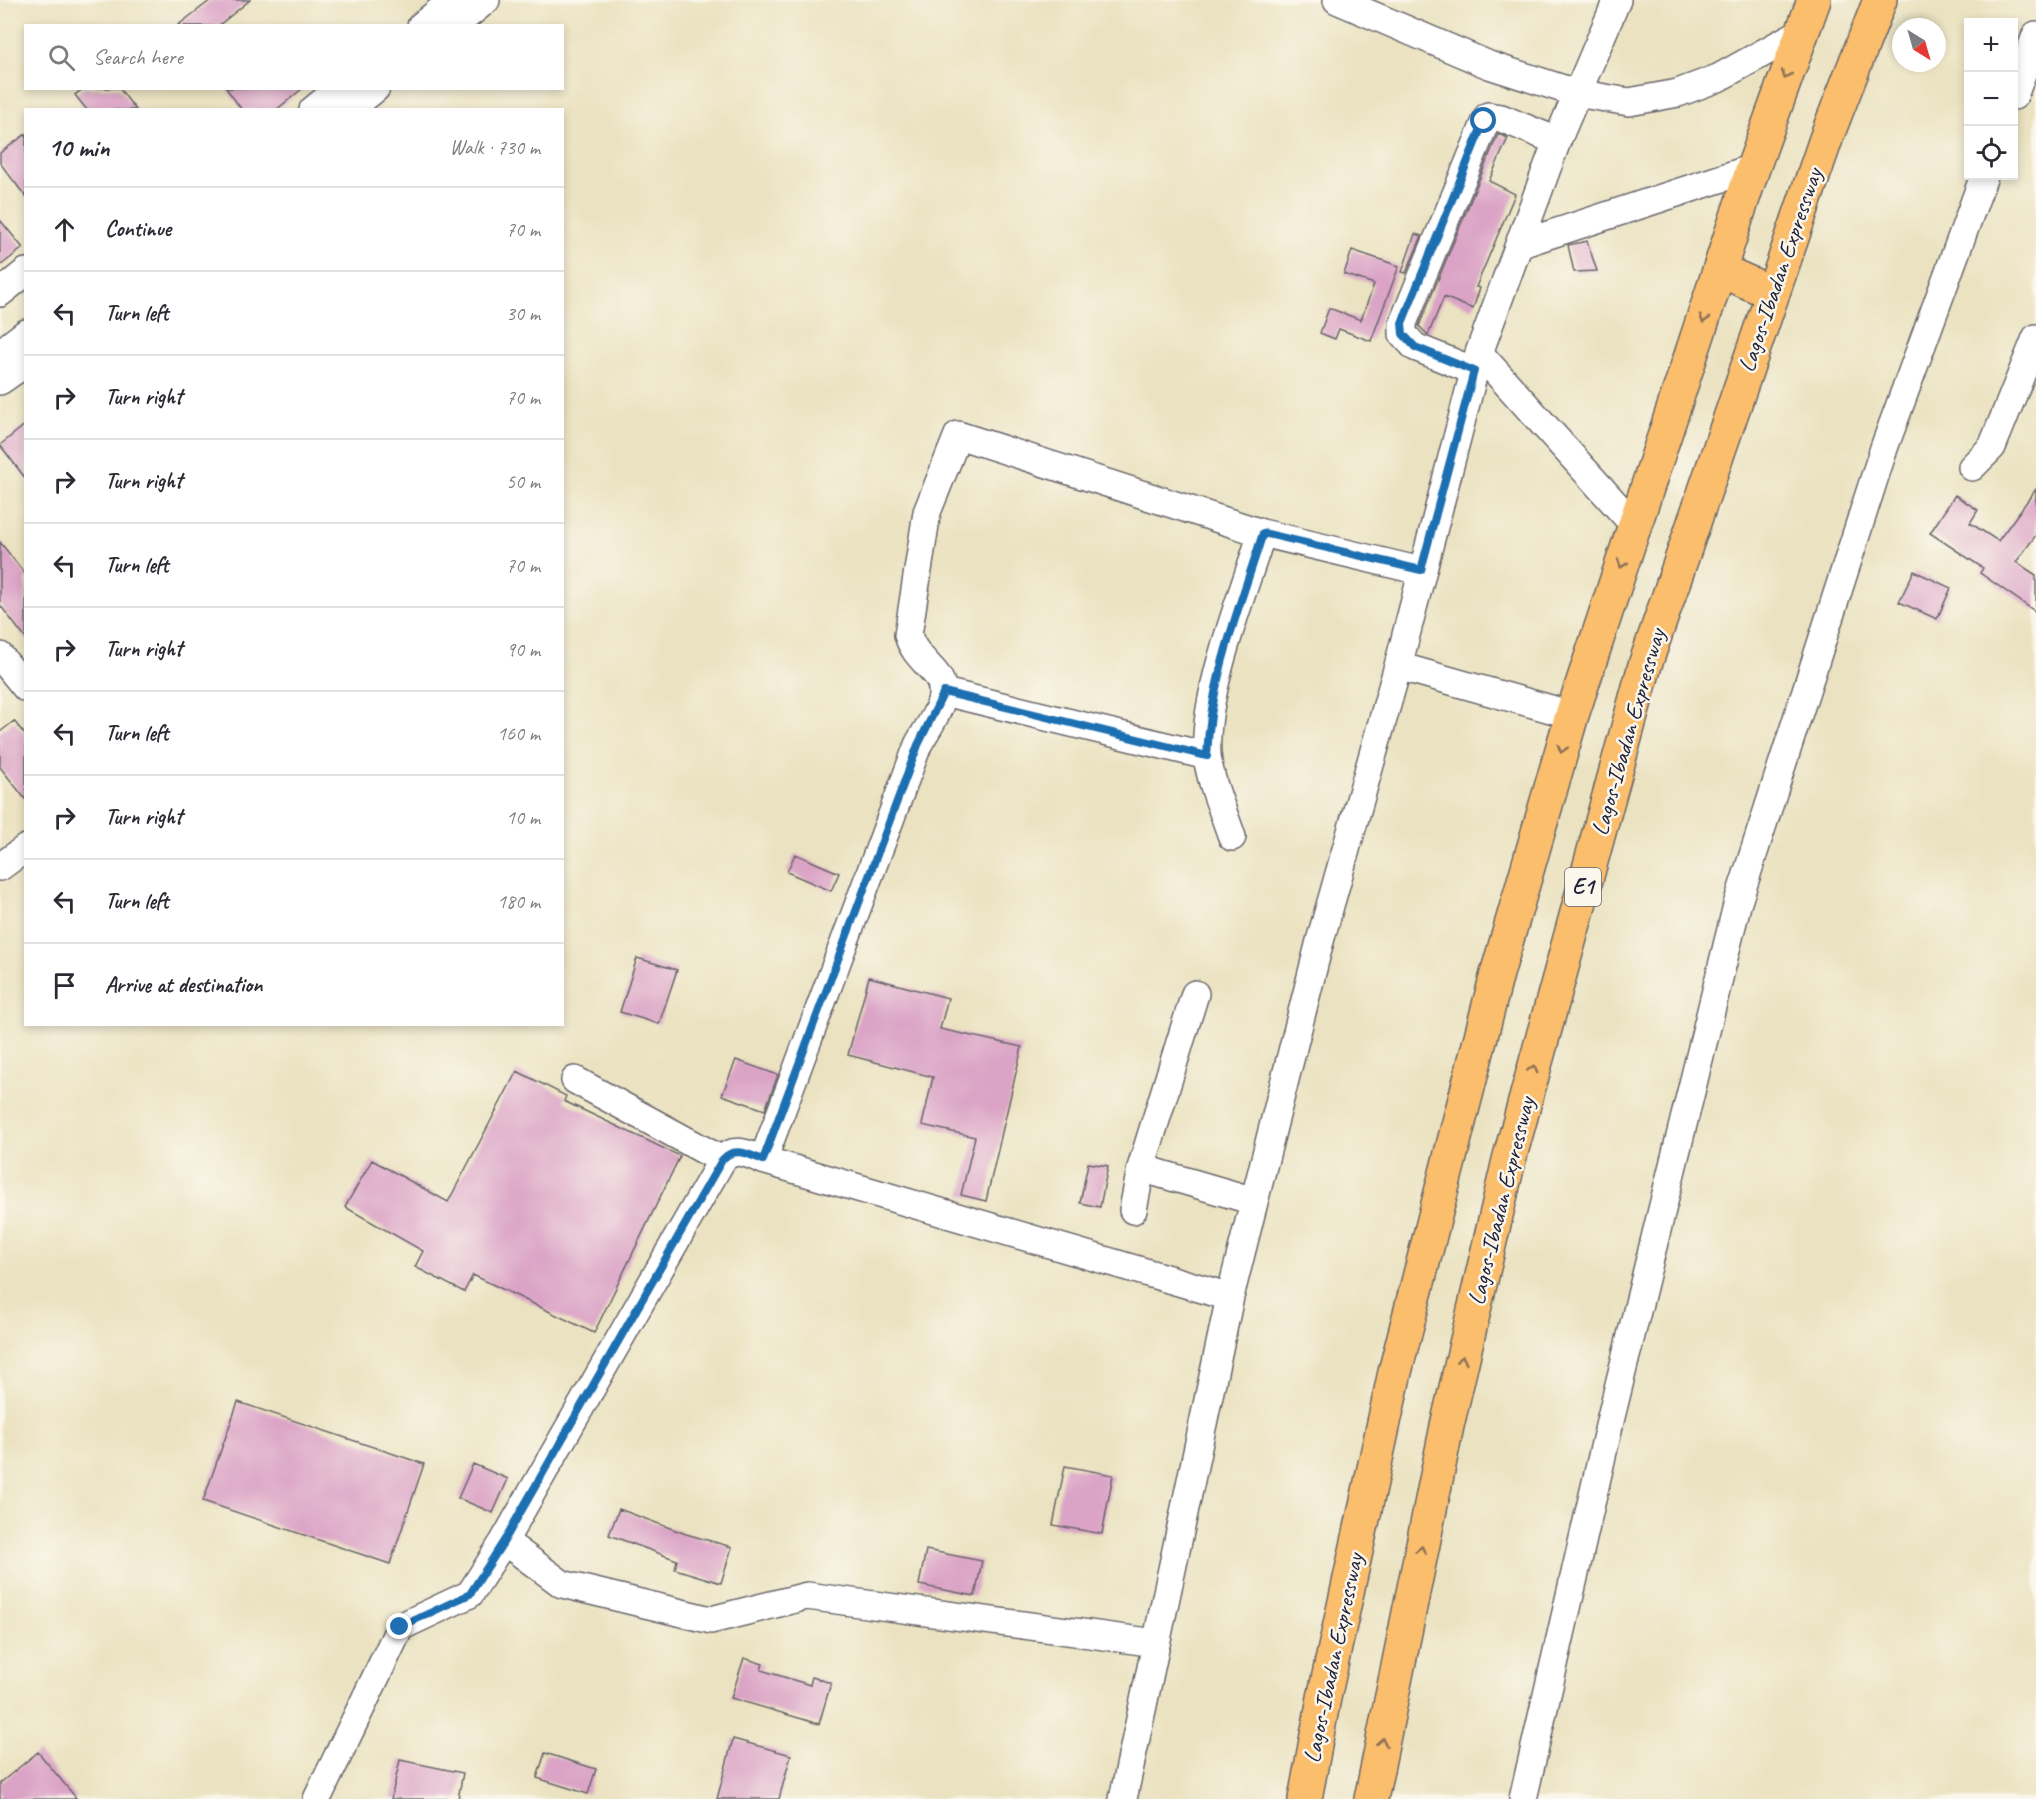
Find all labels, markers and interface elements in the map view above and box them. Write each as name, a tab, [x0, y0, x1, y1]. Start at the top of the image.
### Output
north arrow	[1892, 18, 1946, 72]
map controls	[1964, 18, 2018, 180]
button: +	[1964, 18, 2018, 72]
search box	[24, 24, 564, 90]
icon: search	[45, 41, 78, 74]
text: Search here	[93, 43, 183, 71]
one-way arrow	[1781, 69, 1794, 80]
button: −	[1964, 72, 2018, 126]
route start	[1470, 107, 1496, 133]
button: locate	[1964, 126, 2018, 180]
text: 10 min	[48, 131, 110, 164]
text: Walk · 730 m	[450, 135, 540, 160]
street label: Lagos-Ibadan Expressway	[1731, 163, 1829, 376]
icon: ahead	[48, 213, 81, 246]
text: Continue	[105, 215, 171, 243]
text: 70 m	[506, 217, 540, 242]
icon: left	[48, 297, 81, 330]
text: Turn left	[105, 299, 169, 327]
text: 30 m	[506, 301, 540, 326]
one-way arrow	[1698, 313, 1711, 324]
icon: right	[48, 381, 81, 414]
text: Turn right	[105, 383, 182, 411]
text: 70 m	[506, 385, 540, 410]
icon: right	[48, 465, 81, 498]
text: Turn right	[105, 467, 182, 495]
text: 50 m	[506, 469, 540, 494]
icon: left	[48, 549, 81, 582]
text: Turn left	[105, 551, 169, 579]
text: 70 m	[506, 553, 540, 578]
one-way arrow	[1617, 558, 1630, 569]
street label: Lagos-Ibadan Expressway	[1584, 624, 1672, 839]
icon: right	[48, 633, 81, 666]
text: Turn right	[105, 635, 182, 663]
text: 90 m	[506, 637, 540, 662]
icon: left	[48, 717, 81, 750]
text: Turn left	[105, 719, 169, 747]
text: 160 m	[497, 721, 540, 746]
one-way arrow	[1557, 743, 1569, 754]
icon: right	[48, 801, 81, 834]
text: Turn right	[105, 803, 182, 831]
text: 10 m	[506, 805, 540, 830]
road number: E1	[1565, 868, 1601, 906]
icon: left	[48, 885, 81, 918]
text: Turn left	[105, 887, 169, 915]
text: 180 m	[497, 889, 540, 914]
icon: arrive	[48, 969, 81, 1002]
text: Arrive at destination	[105, 971, 262, 999]
one-way arrow	[1526, 1064, 1539, 1074]
street label: Lagos-Ibadan Expressway	[1461, 1092, 1542, 1308]
one-way arrow	[1455, 1355, 1468, 1365]
one-way arrow	[1413, 1546, 1426, 1556]
street label: Lagos-Ibadan Expressway	[1296, 1549, 1370, 1765]
route end	[386, 1613, 412, 1639]
one-way arrow	[1375, 1737, 1388, 1747]

